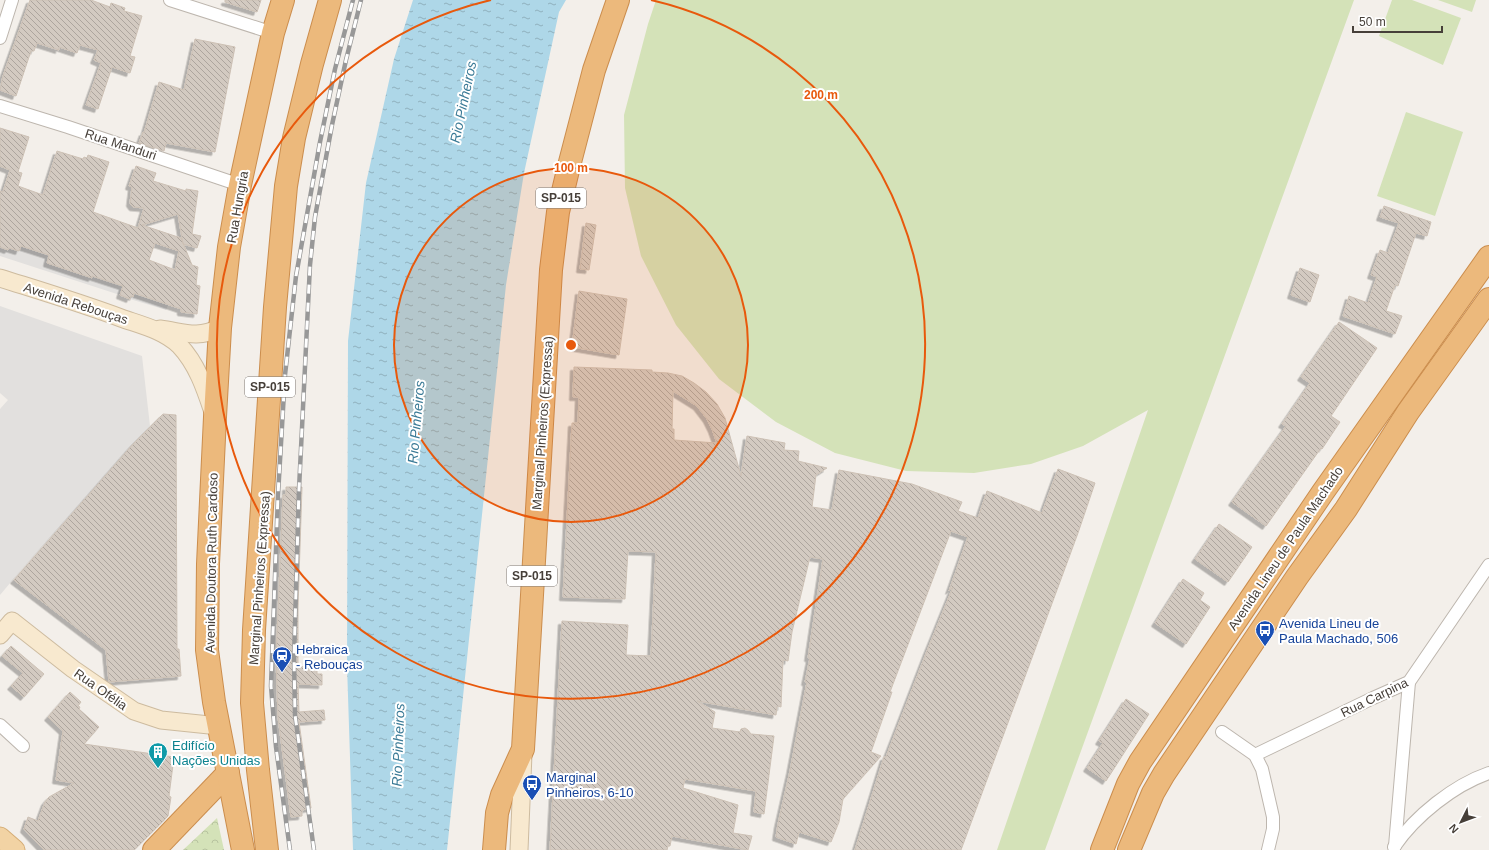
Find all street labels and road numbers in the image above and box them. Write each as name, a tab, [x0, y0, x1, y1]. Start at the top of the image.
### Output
street label: Rua Manduri	[83, 126, 159, 163]
street label: Rua Hungria	[224, 169, 251, 244]
road number: SP-015	[536, 188, 586, 208]
street label: Avenida Rebouças	[22, 280, 130, 328]
street label: Marginal Pinheiros (Expressa)	[529, 336, 556, 510]
road number: SP-015	[245, 377, 295, 397]
street label: Avenida Lineu de Paula Machado	[1225, 464, 1346, 633]
street label: Avenida Doutora Ruth Cardoso	[202, 473, 221, 653]
street label: Marginal Pinheiros (Expressa)	[246, 491, 273, 665]
road number: SP-015	[507, 566, 557, 586]
street label: Rua Ofélia	[71, 666, 131, 714]
street label: Rua Carpina	[1338, 674, 1411, 720]

